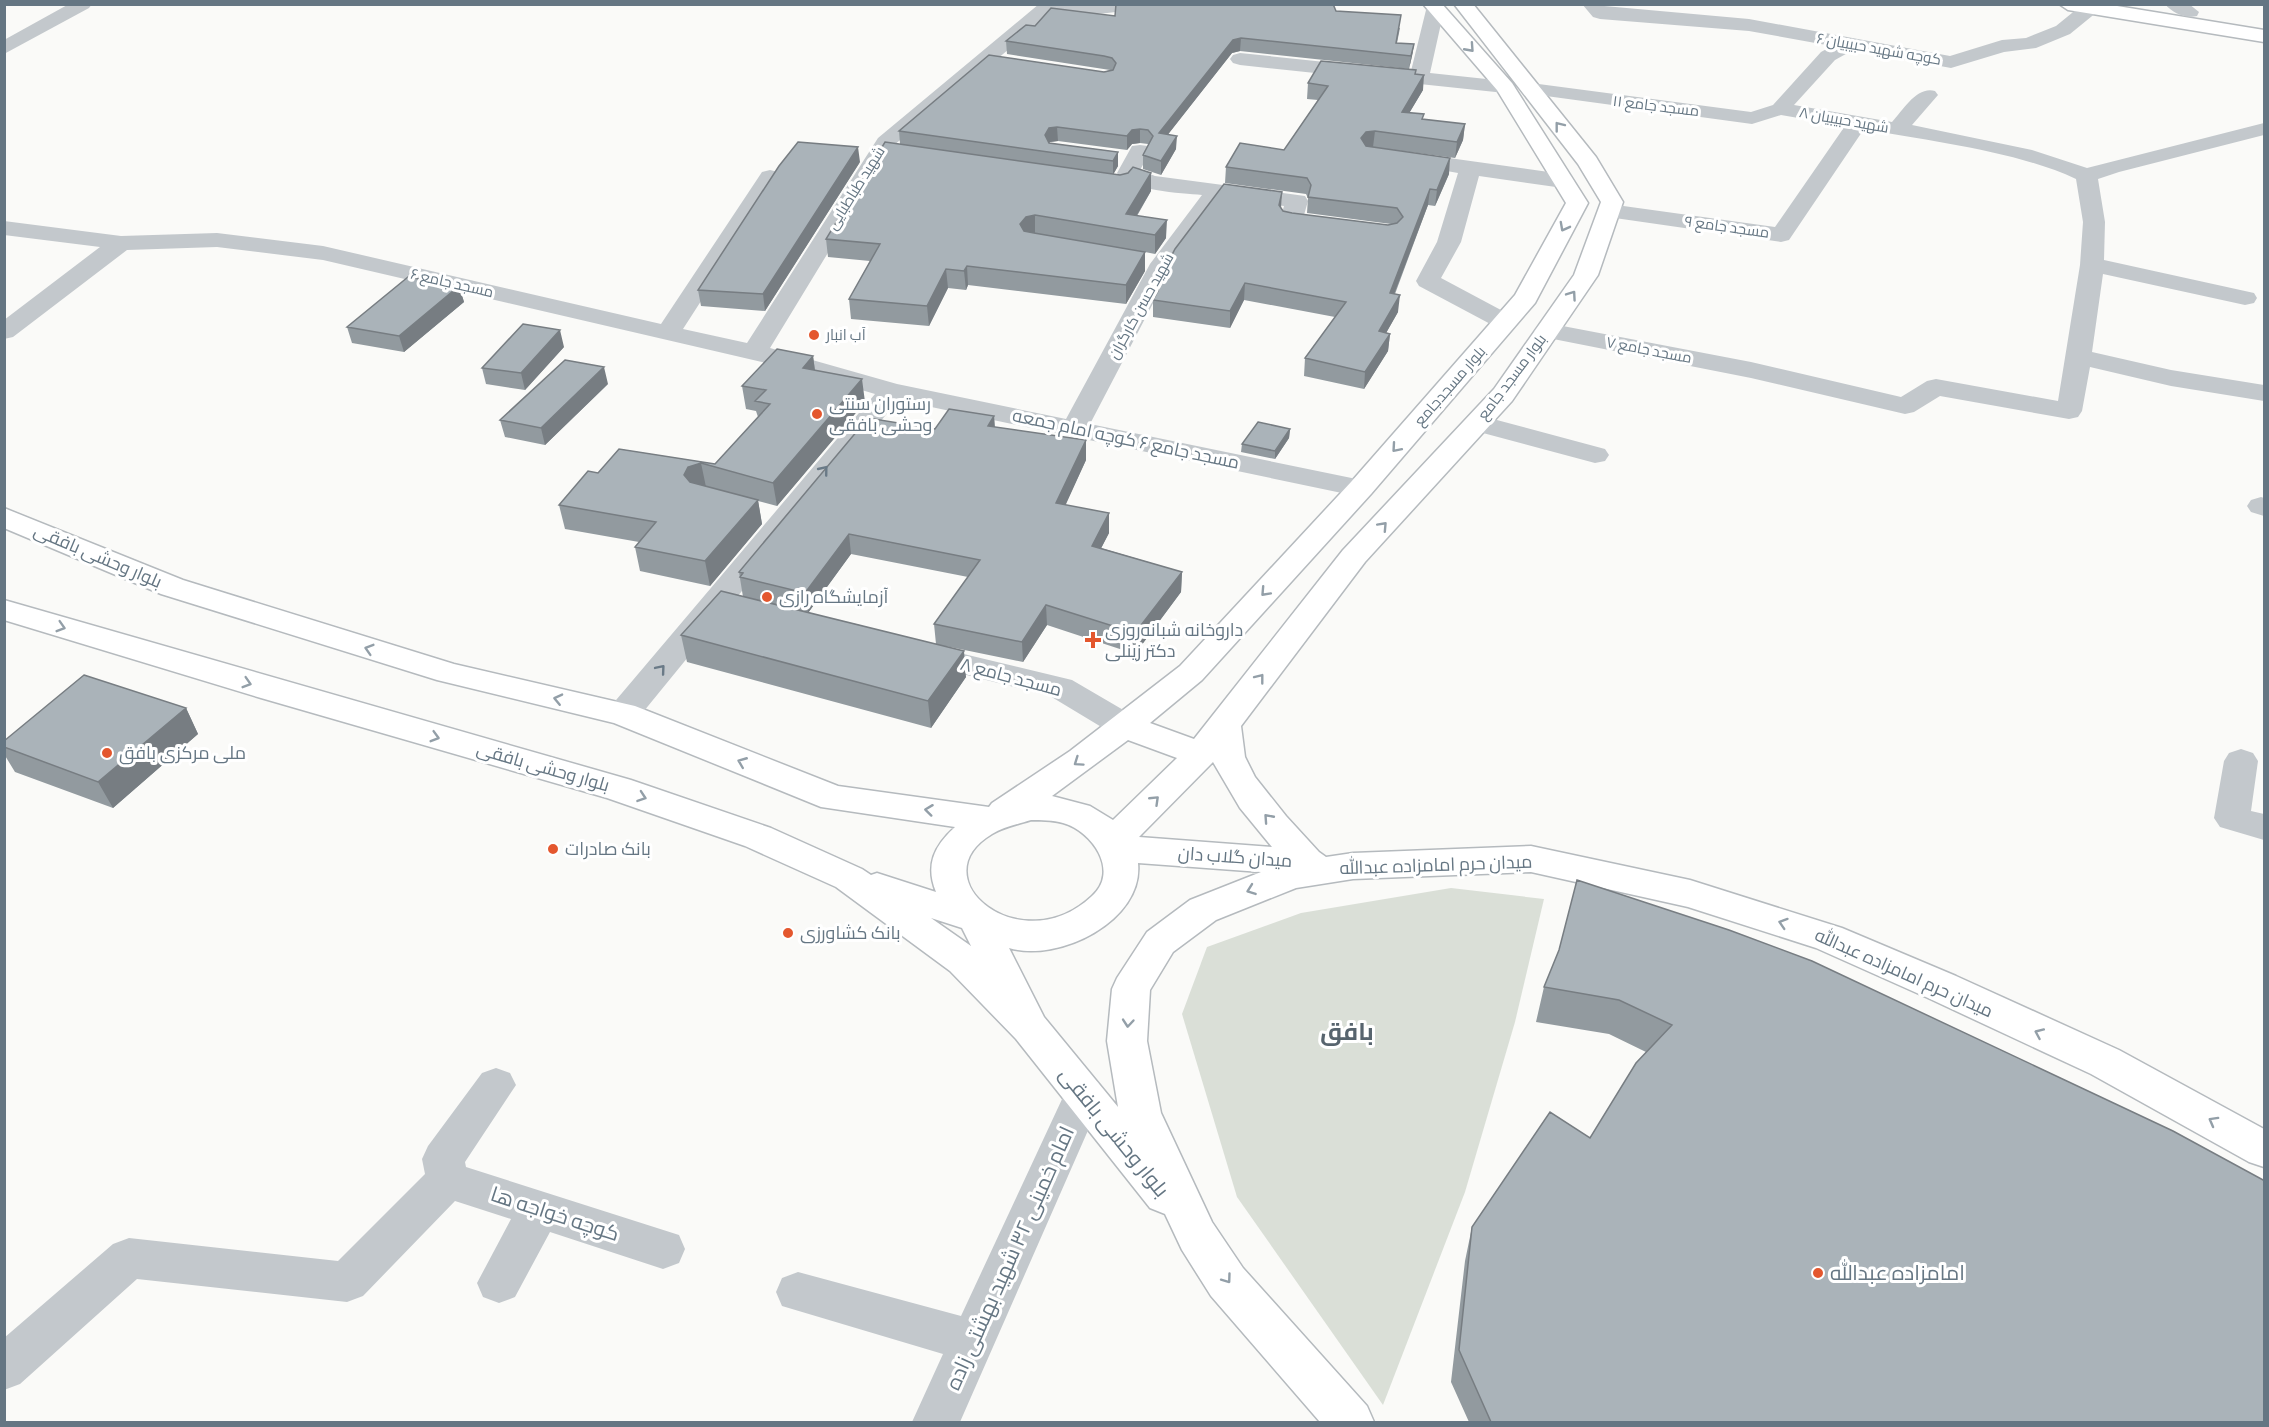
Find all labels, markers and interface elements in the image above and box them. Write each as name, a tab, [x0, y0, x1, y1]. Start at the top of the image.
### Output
street label: کوچه شهید حبیبیان ۶	[1815, 28, 1943, 70]
one-way arrow	[1463, 42, 1474, 52]
street label: مسجد جامع ۱۱	[1612, 91, 1700, 122]
street label: شهید حبیبیان ۸	[1798, 102, 1890, 138]
one-way arrow	[1556, 121, 1567, 132]
street label: شهید طباطبایی	[822, 142, 890, 234]
street label: مسجد جامع ۹	[1683, 211, 1771, 244]
one-way arrow	[1560, 221, 1571, 231]
street label: شهید حسن کارگران	[1104, 249, 1178, 363]
street label: مسجد جامع ۶	[408, 264, 495, 303]
one-way arrow	[1565, 291, 1576, 302]
place label: آب انبار	[825, 325, 866, 344]
marker: آب انبار	[807, 328, 821, 342]
street label: بلوار مسجد جامع	[1473, 330, 1552, 425]
street label: مسجد جامع ۷	[1604, 332, 1694, 369]
street label: بلوار مسجدجامع	[1410, 342, 1491, 431]
place label: رستوران سنتی وحشی بافقی	[829, 392, 932, 436]
street label: مسجد جامع ۶ کوچه امام جمعه	[1010, 403, 1242, 475]
marker: رستوران سنتی وحشی بافقی	[810, 407, 824, 421]
one-way arrow	[1392, 441, 1403, 452]
one-way arrow	[817, 466, 828, 477]
street label: بلوار وحشی بافقی	[31, 518, 166, 593]
one-way arrow	[1375, 523, 1386, 534]
place label: آزمایشگاه رازی	[779, 585, 888, 608]
one-way arrow	[1261, 586, 1272, 596]
marker: آزمایشگاه رازی	[760, 590, 774, 604]
place label: داروخانه شبانه‌روزی دکتر زینلی	[1105, 618, 1243, 662]
one-way arrow	[55, 620, 65, 632]
marker: داروخانه شبانه‌روزی دکتر زینلی	[1086, 633, 1100, 647]
one-way arrow	[364, 644, 375, 656]
street label: مسجد جامع ۸	[958, 652, 1064, 702]
one-way arrow	[653, 665, 664, 676]
one-way arrow	[1253, 674, 1264, 685]
one-way arrow	[241, 676, 252, 688]
one-way arrow	[553, 693, 563, 706]
one-way arrow	[430, 729, 440, 742]
street label: بلوار وحشی بافقی	[474, 737, 612, 796]
place label: ملی مرکزی بافق	[119, 741, 246, 765]
marker: ملی مرکزی بافق	[100, 746, 114, 760]
one-way arrow	[1074, 755, 1085, 766]
one-way arrow	[737, 756, 748, 769]
one-way arrow	[636, 789, 647, 802]
one-way arrow	[1147, 796, 1158, 807]
one-way arrow	[925, 804, 934, 817]
one-way arrow	[1264, 815, 1275, 825]
place label: بانک صادرات	[565, 837, 651, 860]
street label: میدان گلاب دان	[1177, 841, 1293, 872]
marker: بانک صادرات	[546, 842, 560, 856]
street label: میدان حرم امامزاده عبدالله	[1339, 850, 1533, 880]
one-way arrow	[1246, 882, 1257, 895]
one-way arrow	[1778, 918, 1789, 930]
place label: بانک کشاورزی	[800, 921, 901, 944]
street label: میدان حرم امامزاده عبدالله	[1811, 923, 1997, 1023]
marker: بانک کشاورزی	[781, 926, 795, 940]
district label: بافق	[1320, 1016, 1374, 1046]
one-way arrow	[1122, 1019, 1135, 1028]
one-way arrow	[2035, 1028, 2046, 1040]
street label: بلوار وحشی بافقی	[1054, 1061, 1175, 1202]
one-way arrow	[2209, 1117, 2219, 1128]
street label: امام خمینی ۳۲ شهید بهشتی زاده	[939, 1122, 1081, 1394]
street label: کوچه خواجه ها	[487, 1180, 623, 1248]
place label: امامزاده عبدالله	[1830, 1259, 1965, 1285]
marker: امامزاده عبدالله	[1811, 1266, 1825, 1280]
one-way arrow	[1219, 1273, 1230, 1284]

